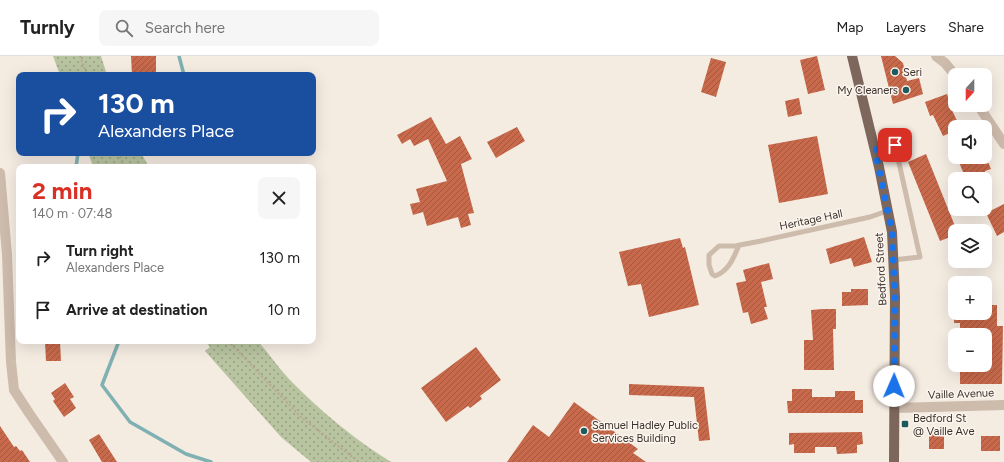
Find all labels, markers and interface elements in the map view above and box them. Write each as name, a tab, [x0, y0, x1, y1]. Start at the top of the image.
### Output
search box	[99, 10, 379, 46]
text: Turnly	[20, 16, 75, 39]
icon: search	[113, 17, 135, 39]
text: Search here	[145, 19, 225, 37]
text: Map	[836, 19, 864, 36]
text: Layers	[886, 19, 926, 36]
text: Share	[948, 19, 984, 36]
place label: Seri	[903, 66, 922, 79]
marker: Seri	[890, 67, 900, 77]
north arrow	[948, 68, 992, 112]
map controls	[948, 68, 992, 372]
place label: My Cleaners	[837, 84, 898, 97]
marker: My Cleaners	[901, 85, 911, 95]
text: 130 m	[98, 86, 175, 120]
icon: right	[32, 88, 84, 140]
text: Alexanders Place	[98, 120, 234, 142]
button: sound	[948, 120, 992, 164]
pin	[878, 128, 912, 162]
icon: arrive	[884, 134, 906, 156]
button: search	[948, 172, 992, 216]
text: 2 min	[32, 176, 92, 205]
button: close	[258, 177, 300, 219]
text: 140 m · 07:48	[32, 206, 112, 221]
street label: Heritage Hall	[778, 207, 844, 233]
button: layers	[948, 224, 992, 268]
street label: Bedford Street	[873, 232, 889, 306]
text: Turn right	[66, 242, 134, 260]
icon: right	[32, 247, 54, 269]
text: 130 m	[260, 249, 300, 267]
text: Alexanders Place	[66, 260, 164, 275]
button: +	[948, 276, 992, 320]
icon: arrive	[32, 299, 54, 321]
text: Arrive at destination	[66, 301, 207, 319]
text: 10 m	[268, 301, 300, 319]
button: −	[948, 328, 992, 372]
position arrow	[873, 365, 915, 407]
street label: Vaille Avenue	[928, 386, 994, 402]
place label: Bedford St @ Vaille Ave	[913, 412, 974, 438]
place label: Samuel Hadley Public Services Building	[592, 419, 698, 445]
marker: Bedford St @ Vaille Ave	[900, 419, 910, 429]
marker: Samuel Hadley Public Services Building	[579, 426, 589, 436]

